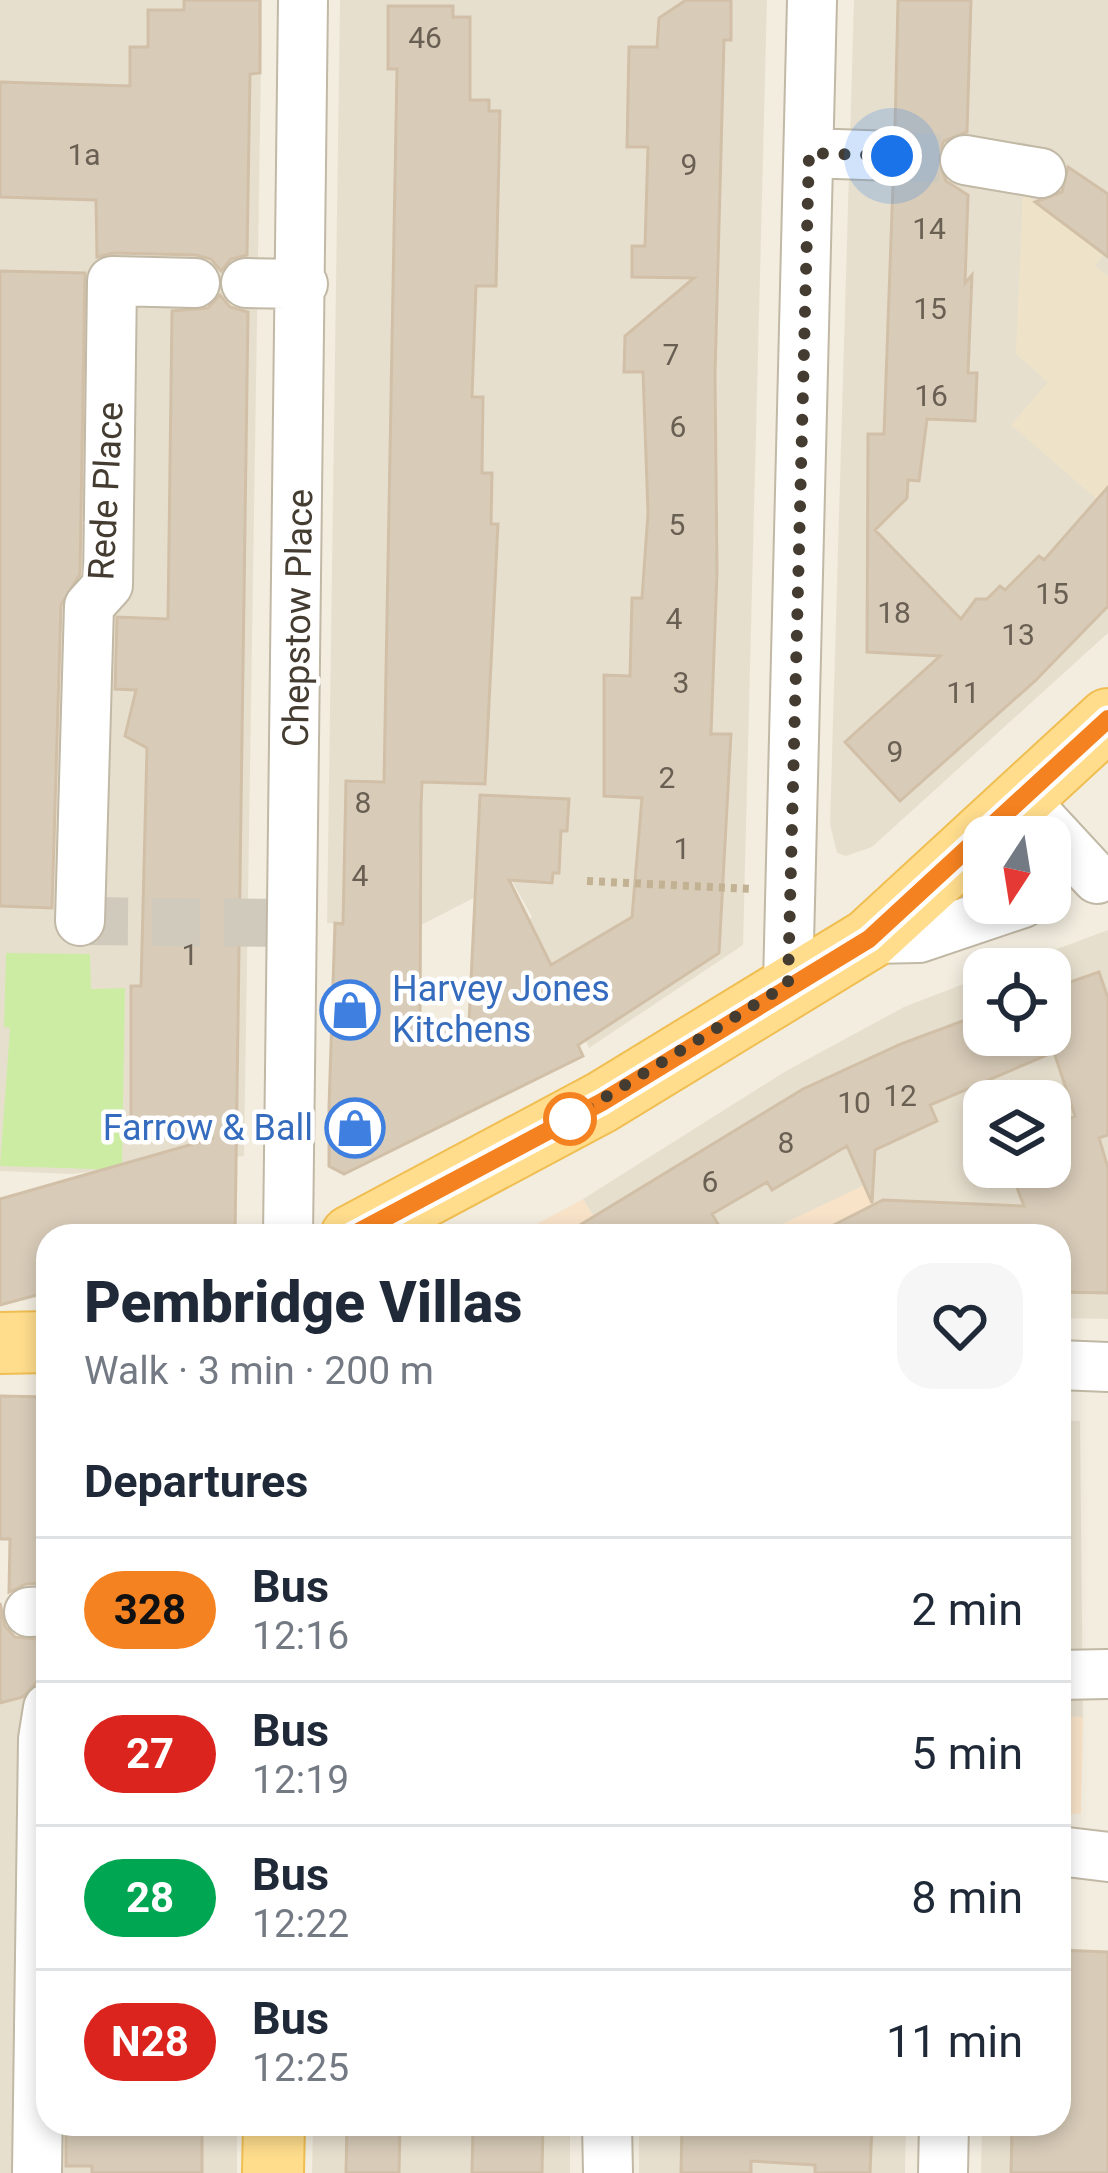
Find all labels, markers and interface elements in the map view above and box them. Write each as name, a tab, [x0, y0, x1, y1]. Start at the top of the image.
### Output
house number: 46	[408, 20, 442, 55]
your location	[862, 126, 922, 186]
house number: 1a	[67, 137, 101, 172]
house number: 9	[681, 147, 697, 182]
house number: 14	[912, 211, 946, 246]
house number: 15	[913, 291, 947, 326]
house number: 7	[663, 337, 679, 372]
house number: 16	[914, 378, 948, 413]
street label: Rede Place	[80, 401, 132, 581]
house number: 6	[670, 409, 686, 444]
street label: Chepstow Place	[275, 489, 321, 747]
house number: 5	[669, 507, 685, 542]
house number: 15	[1035, 576, 1069, 611]
house number: 18	[877, 595, 911, 630]
house number: 4	[666, 601, 683, 636]
house number: 13	[1001, 617, 1035, 652]
house number: 3	[673, 665, 689, 700]
house number: 11	[946, 675, 980, 710]
house number: 9	[887, 734, 903, 769]
house number: 2	[659, 760, 675, 795]
house number: 8	[355, 785, 371, 820]
north arrow	[963, 816, 1071, 924]
map controls	[963, 816, 1071, 1188]
house number: 1	[674, 831, 690, 866]
house number: 4	[352, 858, 369, 893]
house number: 1	[182, 937, 198, 972]
button: locate	[963, 948, 1071, 1056]
place label: Harvey Jones Kitchens	[392, 968, 610, 1051]
shop icon: Harvey Jones Kitchens	[319, 979, 381, 1041]
house number: 12	[883, 1078, 917, 1113]
button: layers	[963, 1080, 1071, 1188]
house number: 10	[837, 1085, 871, 1120]
unlabelled marker	[545, 1094, 595, 1144]
shop icon: Farrow & Ball	[324, 1097, 386, 1159]
place label: Farrow & Ball	[103, 1107, 313, 1149]
house number: 8	[778, 1125, 794, 1160]
house number: 6	[702, 1164, 718, 1199]
button: heart	[897, 1263, 1023, 1389]
text: Pembridge Villas	[84, 1269, 523, 1336]
text: Walk · 3 min · 200 m	[84, 1348, 434, 1394]
text: Departures	[84, 1455, 308, 1508]
text: Bus	[252, 1560, 329, 1613]
text: 2 min	[911, 1583, 1023, 1636]
text: 328	[114, 1585, 186, 1634]
text: 12:16	[252, 1613, 349, 1659]
text: Bus	[252, 1704, 329, 1757]
text: 5 min	[911, 1727, 1023, 1780]
text: 27	[126, 1729, 174, 1778]
text: 12:19	[252, 1757, 349, 1803]
text: Bus	[252, 1848, 329, 1901]
text: 8 min	[911, 1871, 1023, 1924]
text: 28	[126, 1873, 174, 1922]
text: 12:22	[252, 1901, 349, 1947]
text: Bus	[252, 1992, 329, 2045]
text: 11 min	[886, 2015, 1023, 2068]
text: N28	[111, 2017, 189, 2066]
text: 12:25	[252, 2045, 349, 2091]

